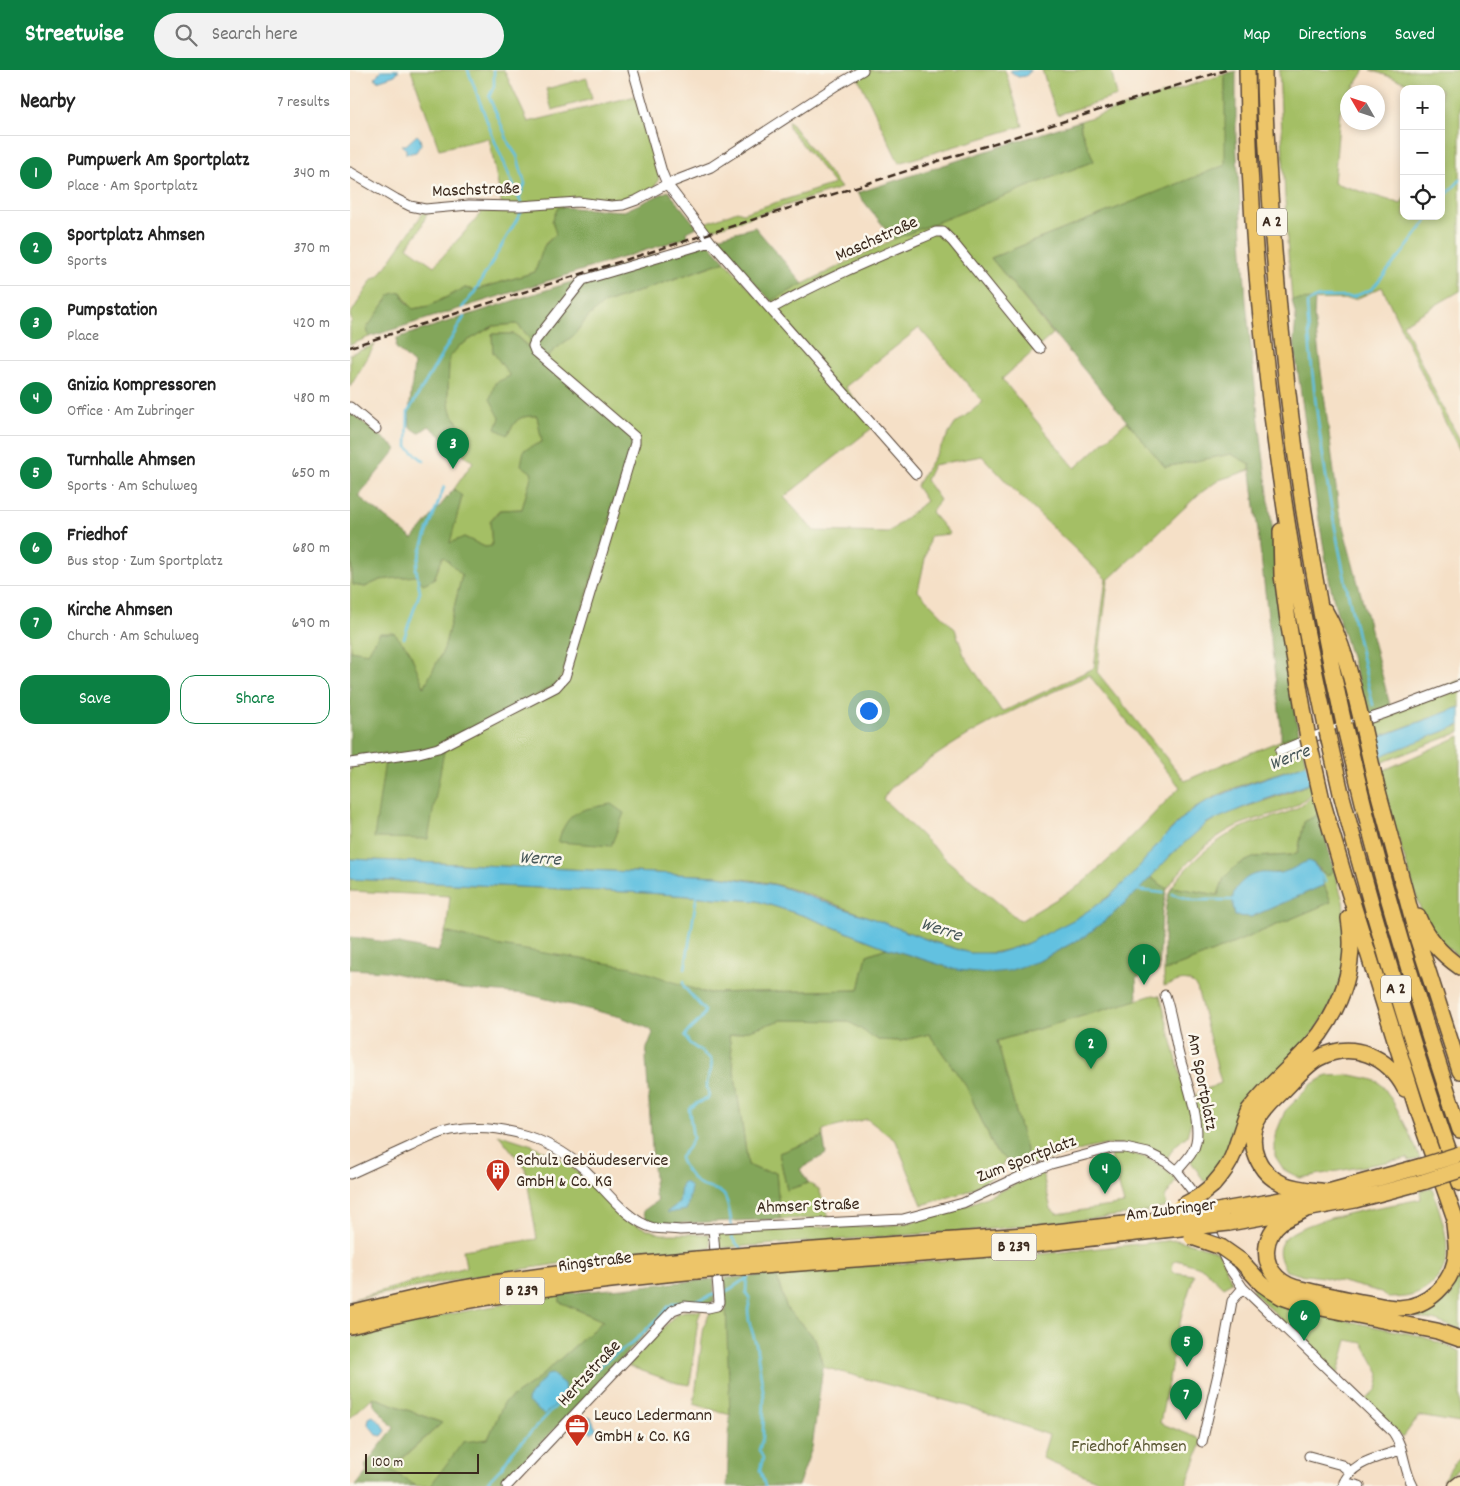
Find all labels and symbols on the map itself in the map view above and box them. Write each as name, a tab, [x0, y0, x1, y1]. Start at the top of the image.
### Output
north arrow	[1340, 85, 1385, 130]
street label: Maschstraße	[432, 177, 520, 205]
road number: A 2	[1257, 208, 1287, 236]
street label: Maschstraße	[832, 211, 922, 269]
pin: 3	[437, 428, 469, 469]
your location	[856, 698, 882, 724]
water label: Werre	[1266, 738, 1316, 779]
water label: Werre	[518, 845, 563, 875]
water label: Werre	[917, 912, 967, 951]
pin: 1	[1128, 944, 1160, 985]
road number: A 2	[1381, 976, 1411, 1002]
pin: 2	[1075, 1028, 1107, 1069]
street label: Am Sportplatz	[1179, 1031, 1223, 1133]
street label: Zum Sportplatz	[974, 1130, 1080, 1190]
place label: Schulz Gebäudeservice GmbH & Co. KG	[516, 1149, 669, 1195]
pin: 4	[1089, 1153, 1121, 1194]
building icon: Schulz Gebäudeservice GmbH & Co. KG	[485, 1158, 511, 1192]
street label: Ahmser Straße	[756, 1193, 860, 1221]
street label: Am Zubringer	[1125, 1193, 1218, 1229]
road number: B 239	[992, 1234, 1036, 1260]
street label: Ringstraße	[557, 1246, 633, 1280]
road number: B 239	[500, 1278, 544, 1304]
pin: 6	[1288, 1300, 1320, 1341]
pin: 5	[1171, 1326, 1203, 1367]
street label: Hertzstraße	[553, 1335, 628, 1413]
pin: 7	[1170, 1379, 1202, 1420]
place label: Leuco Ledermann GmbH & Co. KG	[594, 1404, 712, 1450]
office icon: Leuco Ledermann GmbH & Co. KG	[564, 1413, 590, 1447]
park label: Friedhof Ahmsen	[1071, 1435, 1187, 1460]
scale bar	[365, 1451, 479, 1474]

